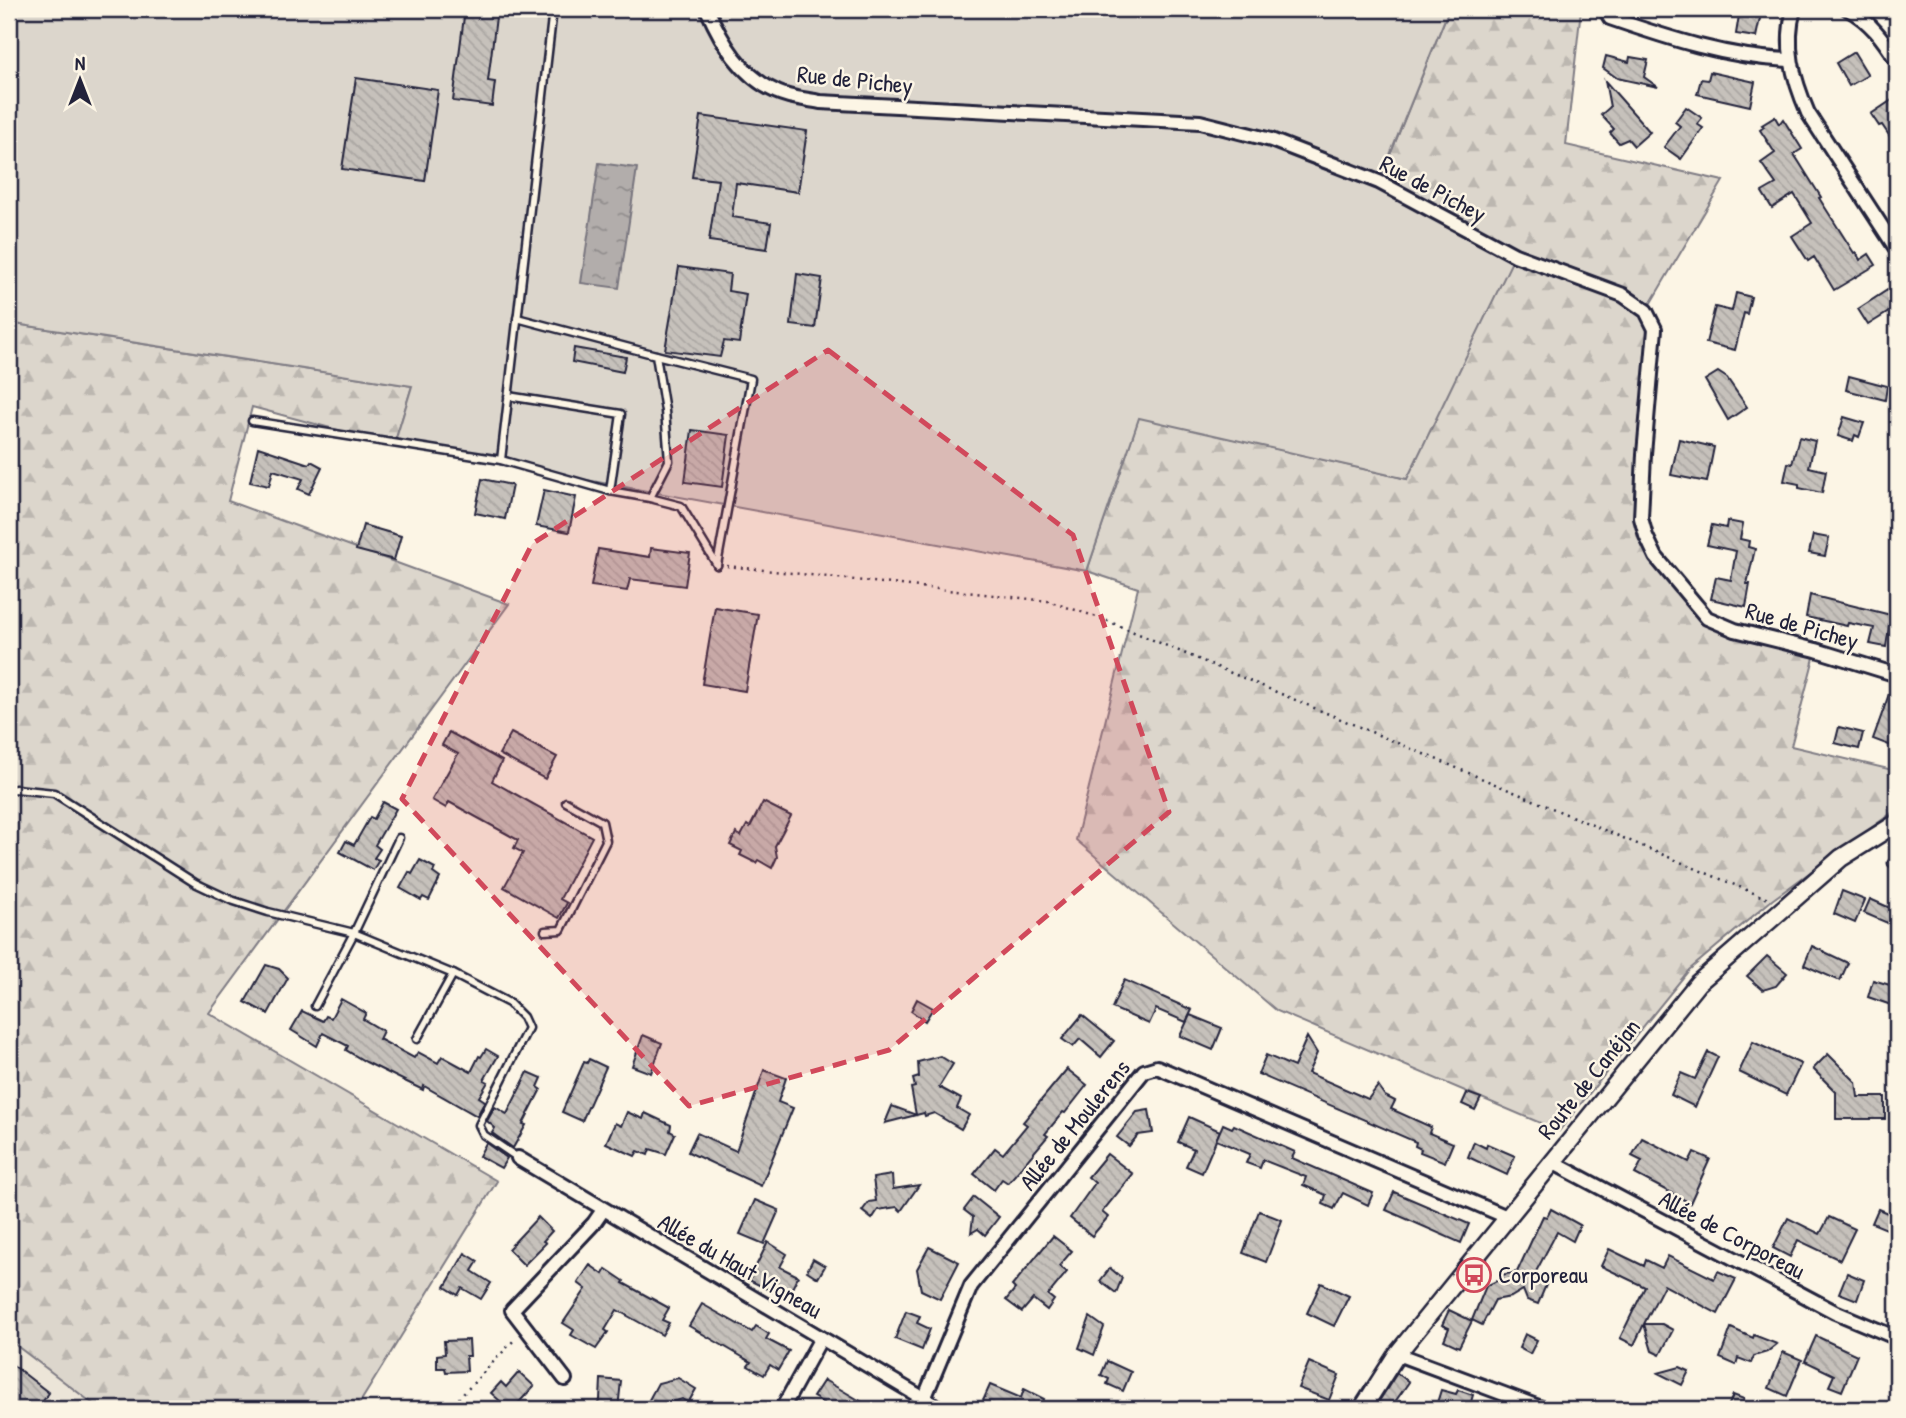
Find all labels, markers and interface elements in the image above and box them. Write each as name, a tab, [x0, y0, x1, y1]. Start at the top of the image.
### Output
north arrow	[46, 46, 116, 116]
text: N	[75, 50, 85, 76]
street label: Rue de Pichey	[796, 57, 914, 101]
street label: Rue de Pichey	[1375, 147, 1492, 229]
street label: Rue de Pichey	[1742, 594, 1862, 656]
street label: Route de Canéjan	[1530, 1011, 1647, 1145]
street label: Allée de Moulerens	[1012, 1052, 1137, 1196]
street label: Allée de Corporeau	[1654, 1182, 1811, 1286]
street label: Allée du Haut Vigneau	[653, 1205, 829, 1325]
bus stop icon: Corporeau	[1455, 1256, 1493, 1294]
place label: Corporeau	[1498, 1258, 1588, 1290]

